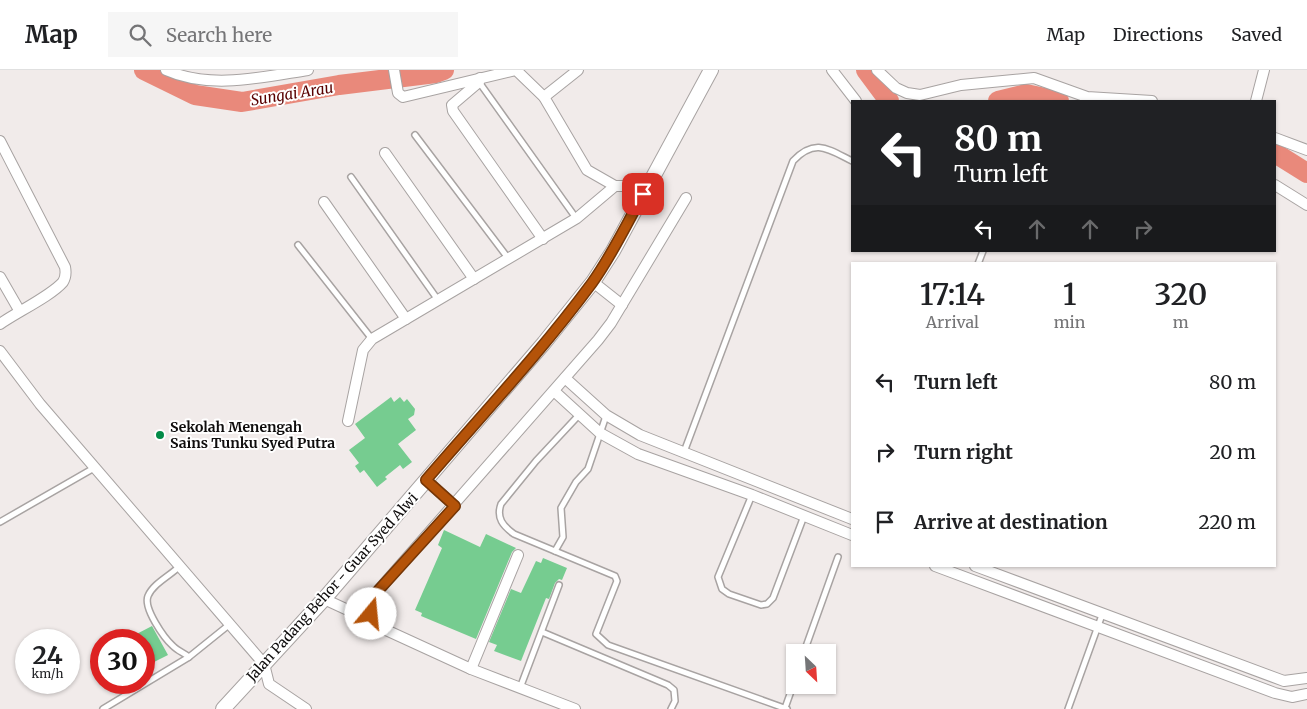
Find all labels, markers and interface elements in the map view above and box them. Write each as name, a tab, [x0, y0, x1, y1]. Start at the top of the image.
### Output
search box	[108, 12, 458, 57]
text: Map	[25, 19, 78, 50]
icon: search	[126, 21, 154, 49]
text: Search here	[166, 23, 272, 47]
text: Map	[1047, 23, 1085, 46]
text: Directions	[1113, 23, 1203, 46]
text: Saved	[1231, 23, 1282, 46]
water label: Sungai Arau	[249, 78, 335, 109]
text: 80 m	[954, 117, 1042, 161]
icon: left	[871, 120, 936, 185]
text: Turn left	[954, 160, 1048, 188]
pin	[622, 173, 664, 215]
icon: arrive	[629, 180, 657, 208]
icon: left	[970, 215, 998, 243]
icon: ahead	[1023, 215, 1051, 243]
icon: ahead	[1076, 215, 1104, 243]
icon: right	[1129, 215, 1157, 243]
text: 17:14	[920, 275, 985, 313]
text: 1	[1063, 275, 1076, 313]
text: 320	[1154, 275, 1207, 313]
text: Arrival	[926, 312, 979, 332]
text: min	[1054, 312, 1085, 332]
text: m	[1173, 312, 1189, 332]
icon: left	[871, 368, 899, 396]
text: Turn left	[914, 370, 998, 394]
text: 80 m	[1209, 370, 1256, 394]
place label: Sekolah Menengah Sains Tunku Syed Putra	[170, 418, 335, 452]
marker: Sekolah Menengah Sains Tunku Syed Putra	[154, 429, 166, 441]
icon: right	[871, 438, 899, 466]
text: Turn right	[914, 440, 1013, 464]
text: 20 m	[1209, 440, 1256, 464]
street label: Jalan Padang Behor - Guar Syed Alwi	[242, 489, 422, 686]
icon: arrive	[871, 508, 899, 536]
text: Arrive at destination	[914, 510, 1108, 534]
text: 220 m	[1199, 510, 1256, 534]
position arrow	[344, 587, 396, 639]
speed limit sign: 30	[90, 629, 155, 694]
text: 24	[32, 639, 63, 671]
north arrow	[786, 644, 836, 694]
map controls	[786, 644, 836, 694]
text: km/h	[32, 666, 63, 681]

